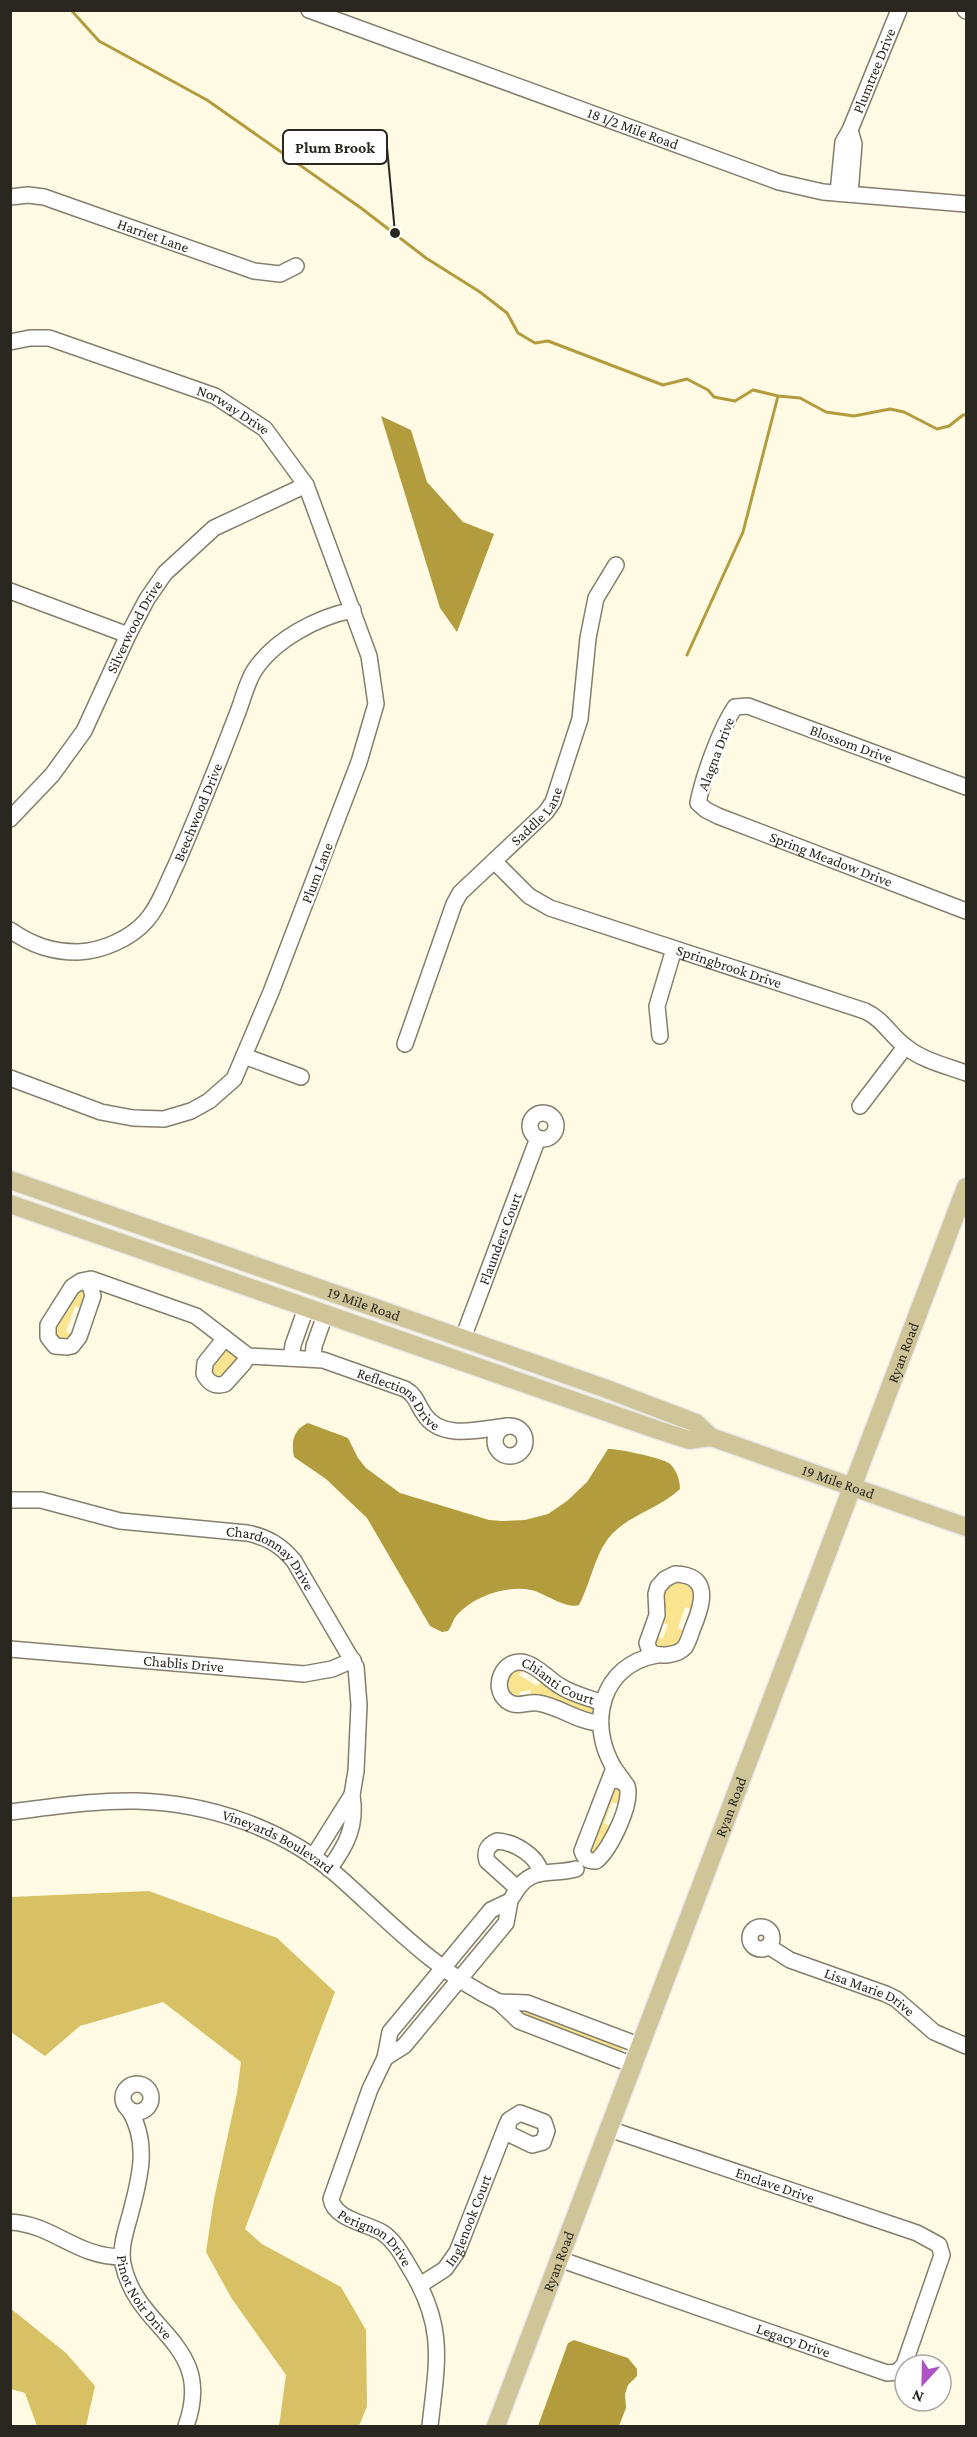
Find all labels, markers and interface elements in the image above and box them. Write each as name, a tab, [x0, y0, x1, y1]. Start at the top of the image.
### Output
street label: Plumtree Drive	[850, 26, 899, 116]
street label: 18 1/2 Mile Road	[585, 105, 681, 153]
callout: Plum Brook	[283, 130, 387, 164]
text: Plum Brook	[295, 139, 375, 156]
street label: Harriet Lane	[115, 215, 192, 256]
street label: Norway Drive	[195, 382, 274, 437]
street label: Silverwood Drive	[104, 577, 166, 676]
street label: Alagna Drive	[695, 715, 738, 793]
street label: Blossom Drive	[808, 722, 895, 766]
street label: Beechwood Drive	[170, 761, 225, 864]
street label: Saddle Lane	[508, 785, 565, 849]
street label: Spring Meadow Drive	[767, 829, 895, 890]
street label: Plum Lane	[298, 840, 336, 905]
street label: Springbrook Drive	[674, 942, 784, 991]
street label: Flaunders Court	[476, 1189, 525, 1287]
street label: 19 Mile Road	[326, 1284, 402, 1324]
street label: Ryan Road	[884, 1320, 922, 1385]
street label: Reflections Drive	[355, 1365, 443, 1434]
street label: 19 Mile Road	[800, 1462, 877, 1502]
street label: Chardonnay Drive	[225, 1523, 318, 1594]
street label: Chablis Drive	[142, 1652, 225, 1675]
street label: Chianti Court	[520, 1654, 597, 1708]
street label: Ryan Road	[712, 1775, 750, 1839]
street label: Vineyards Boulevard	[220, 1807, 337, 1877]
street label: Lisa Marie Drive	[822, 1965, 918, 2020]
street label: Enclave Drive	[734, 2164, 817, 2206]
street label: Inglenook Court	[442, 2171, 495, 2269]
street label: Perignon Drive	[335, 2206, 415, 2270]
street label: Ryan Road	[540, 2229, 577, 2294]
street label: Pinot Noir Drive	[114, 2254, 176, 2343]
street label: Legacy Drive	[754, 2320, 833, 2361]
north arrow	[893, 2353, 953, 2413]
text: N	[909, 2386, 926, 2406]

